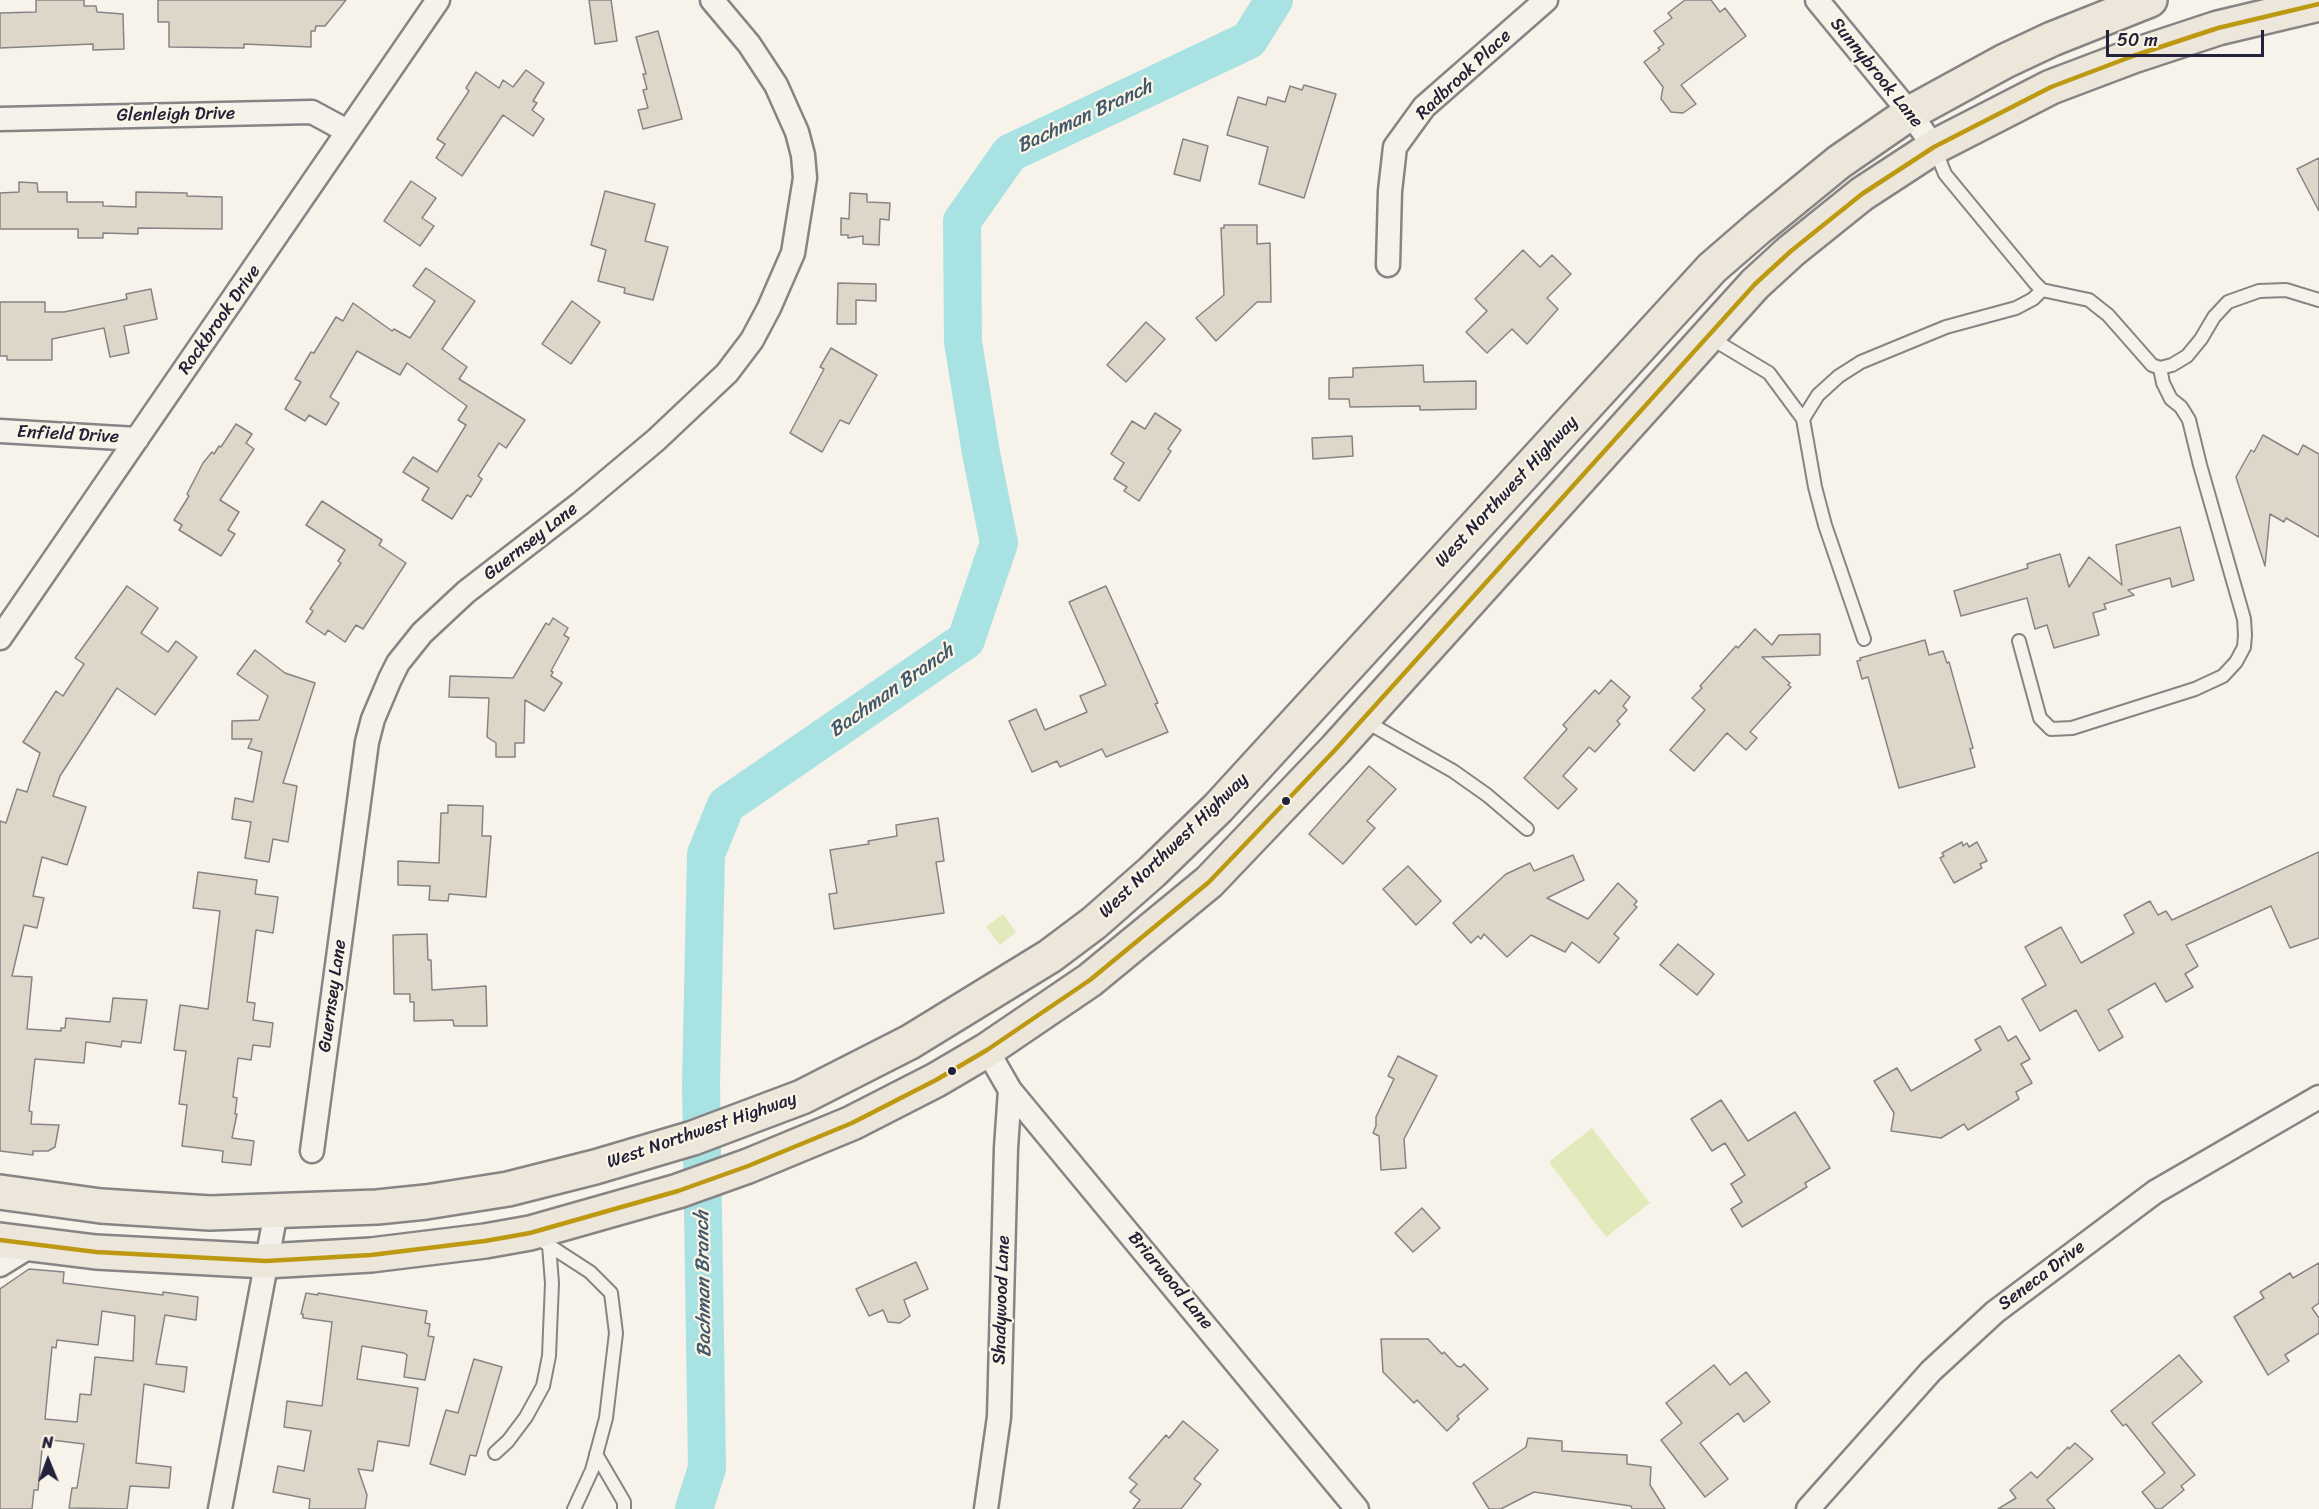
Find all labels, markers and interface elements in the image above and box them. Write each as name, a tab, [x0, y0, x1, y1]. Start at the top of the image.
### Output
street label: Sunnybrook Lane	[1825, 14, 1927, 132]
scale bar	[2109, 18, 2266, 56]
text: 50 m	[2117, 24, 2158, 56]
street label: Radbrook Place	[1412, 25, 1516, 125]
water label: Bachman Branch	[1013, 75, 1157, 159]
street label: Glenleigh Drive	[117, 103, 235, 127]
street label: Rockbrook Drive	[174, 261, 266, 379]
street label: West Northwest Highway	[1431, 412, 1583, 572]
street label: Enfield Drive	[16, 422, 120, 448]
street label: Guernsey Lane	[480, 499, 582, 585]
water label: Bachman Branch	[825, 639, 959, 743]
street label: West Northwest Highway	[1095, 769, 1253, 923]
unlabelled marker	[1280, 795, 1292, 807]
street label: Guernsey Lane	[314, 938, 352, 1054]
unlabelled marker	[946, 1065, 958, 1077]
street label: West Northwest Highway	[604, 1088, 800, 1174]
water label: Bachman Branch	[691, 1211, 717, 1357]
street label: Briarwood Lane	[1123, 1228, 1217, 1334]
street label: Shadywood Lane	[989, 1235, 1015, 1365]
street label: Seneca Drive	[1994, 1236, 2090, 1316]
text: N	[42, 1428, 53, 1457]
north arrow	[18, 1431, 78, 1491]

